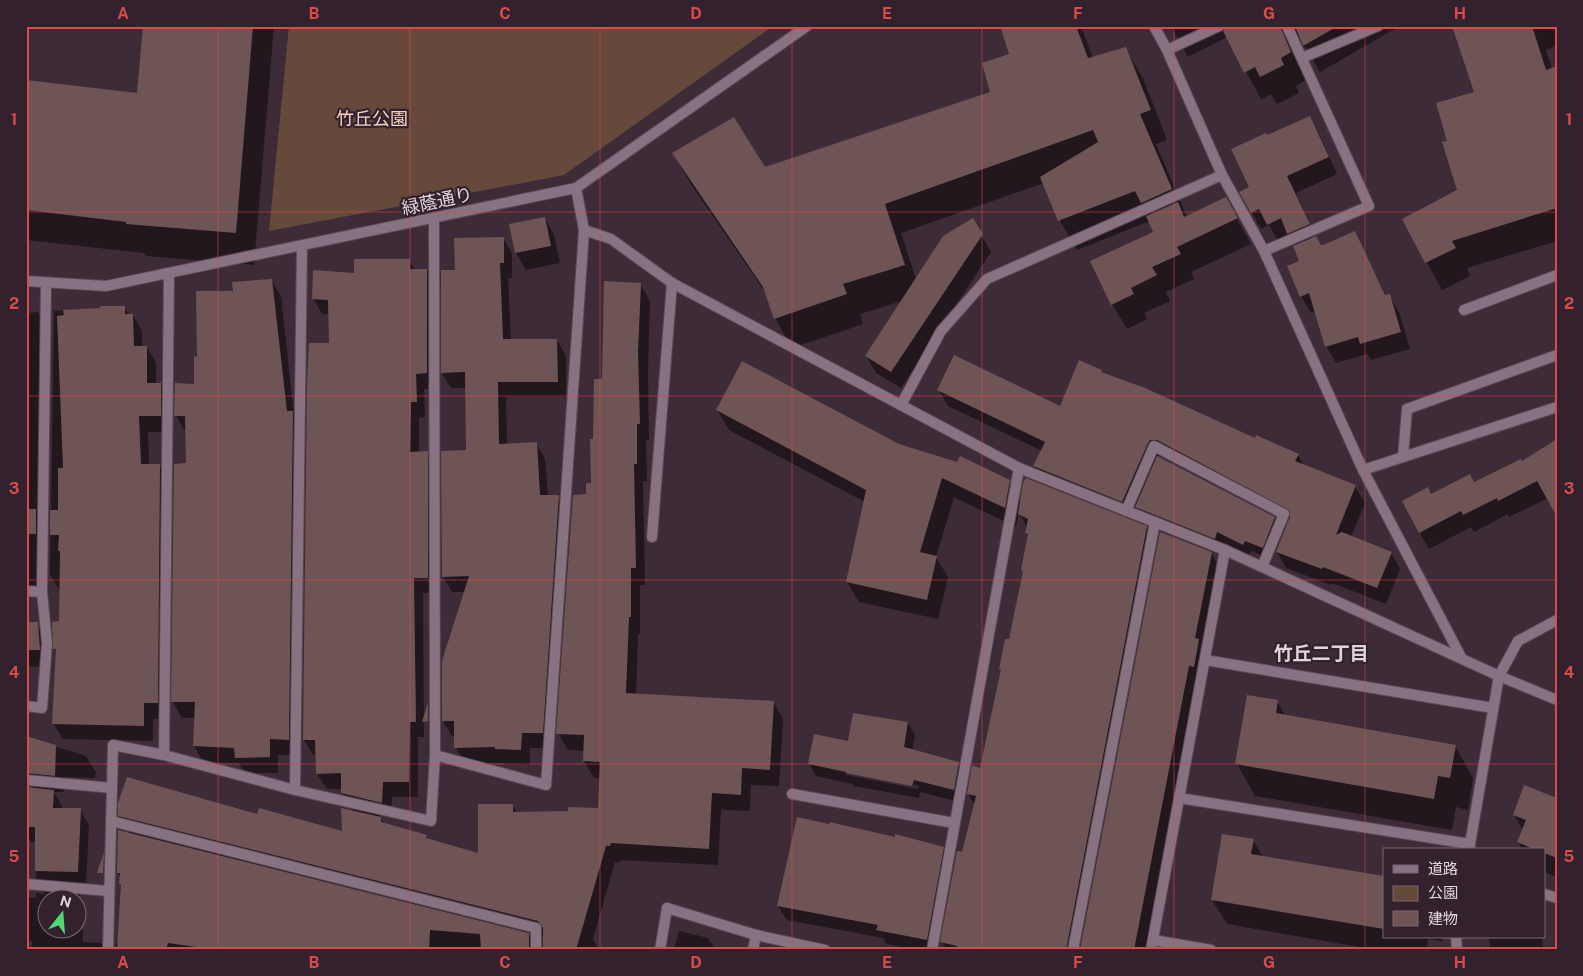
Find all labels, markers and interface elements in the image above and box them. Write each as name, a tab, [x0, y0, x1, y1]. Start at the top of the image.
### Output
text: A	[117, 4, 129, 23]
text: B	[309, 4, 320, 23]
text: C	[499, 4, 511, 23]
text: D	[690, 4, 702, 23]
text: E	[882, 4, 892, 23]
text: F	[1073, 4, 1083, 23]
text: G	[1263, 4, 1275, 23]
text: H	[1454, 4, 1466, 23]
park label: 竹丘公園	[336, 108, 408, 129]
text: 1	[11, 110, 17, 129]
text: 1	[1566, 110, 1572, 129]
street label: 緑蔭通り	[400, 183, 474, 219]
text: 2	[9, 294, 19, 313]
text: 2	[1564, 294, 1574, 313]
text: 3	[9, 479, 19, 498]
text: 3	[1564, 479, 1574, 498]
district label: 竹丘二丁目	[1273, 642, 1369, 664]
text: 4	[9, 663, 20, 682]
text: 4	[1564, 663, 1575, 682]
text: 5	[9, 847, 20, 866]
text: 5	[1564, 847, 1575, 866]
legend	[1383, 848, 1546, 938]
text: 道路	[1428, 860, 1458, 877]
text: 公園	[1428, 884, 1458, 901]
north arrow	[38, 888, 88, 938]
text: N	[58, 892, 73, 911]
text: 建物	[1428, 910, 1458, 927]
text: A	[117, 953, 129, 972]
text: B	[309, 953, 320, 972]
text: C	[499, 953, 511, 972]
text: D	[690, 953, 702, 972]
text: E	[882, 953, 892, 972]
text: F	[1073, 953, 1083, 972]
text: G	[1263, 953, 1275, 972]
text: H	[1454, 953, 1466, 972]

